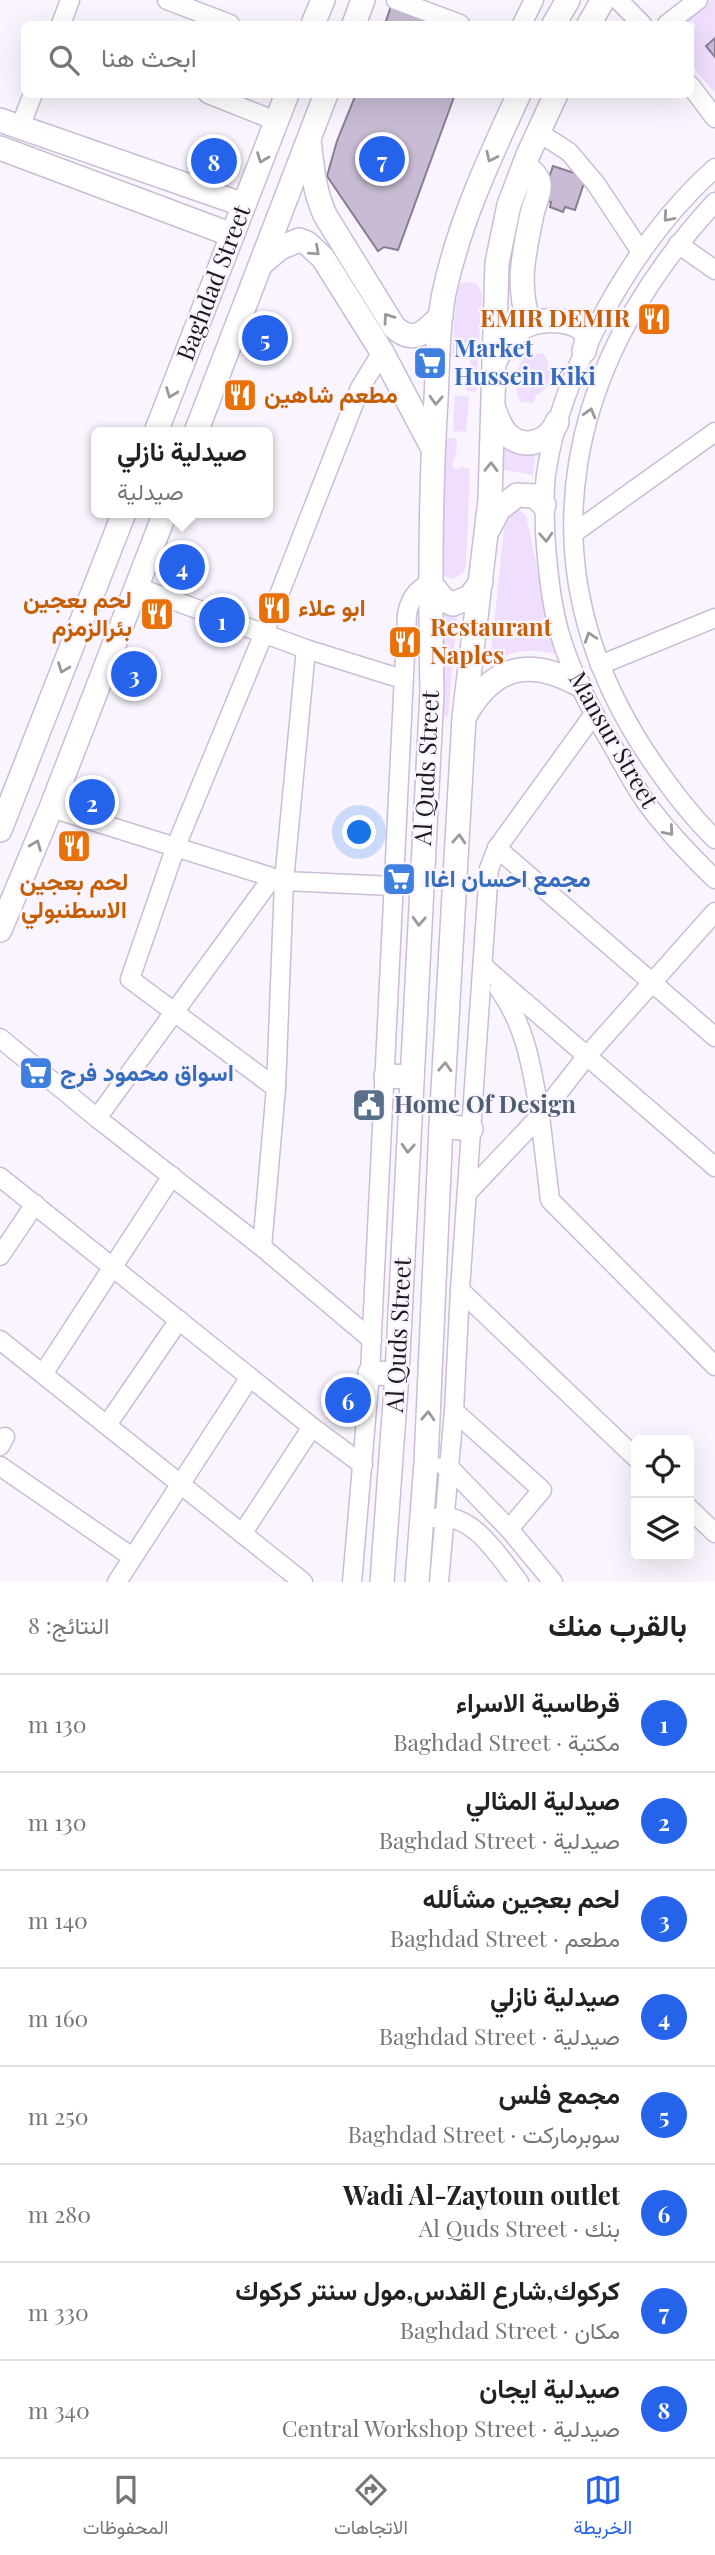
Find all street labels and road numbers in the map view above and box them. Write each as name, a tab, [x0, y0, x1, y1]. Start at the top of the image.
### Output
street label: Baghdad Street	[168, 200, 257, 365]
street label: Mansur Street	[563, 665, 667, 813]
street label: Al Quds Street	[405, 689, 445, 847]
street label: Al Quds Street	[377, 1256, 417, 1414]

